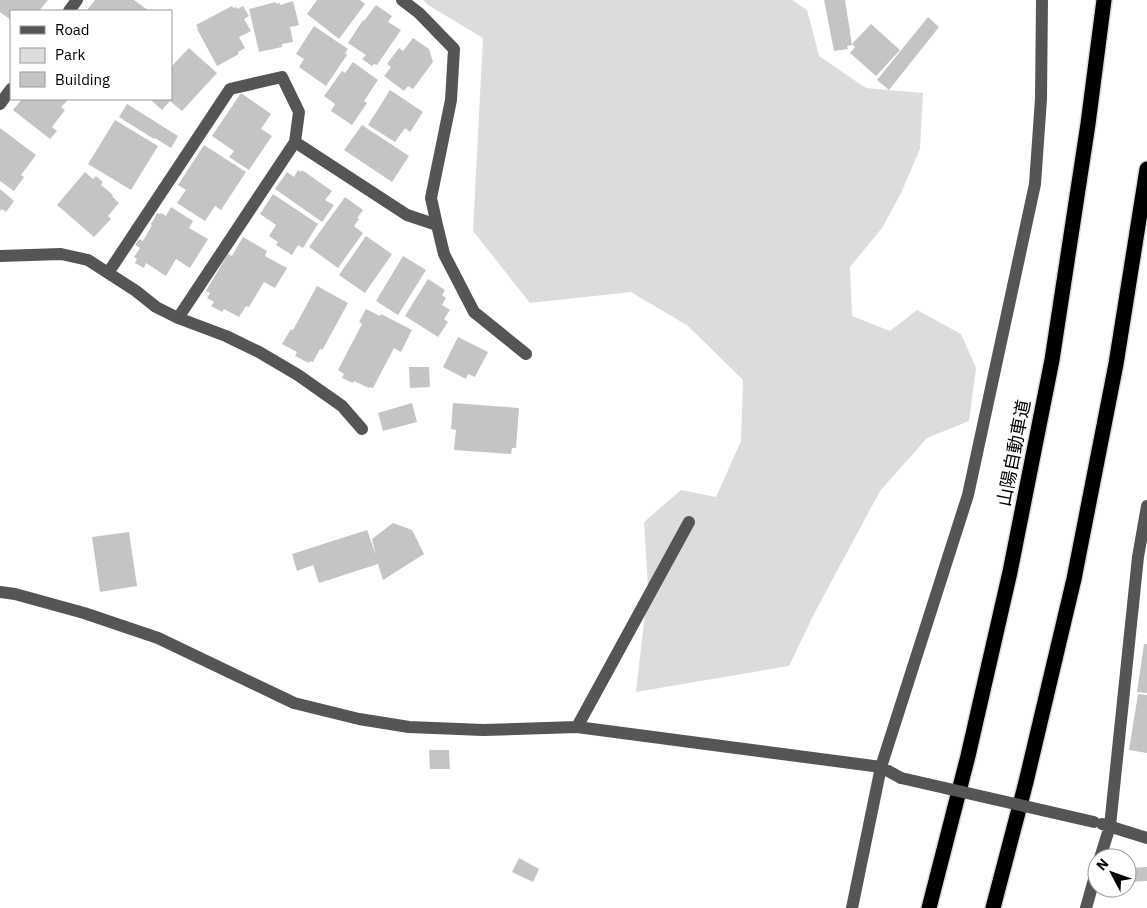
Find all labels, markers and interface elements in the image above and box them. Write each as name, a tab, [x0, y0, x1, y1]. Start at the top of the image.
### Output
legend	[10, 10, 172, 100]
text: Road	[55, 20, 90, 39]
text: Park	[55, 45, 85, 64]
text: Building	[55, 70, 110, 89]
street label: 山陽自動車道	[992, 398, 1035, 508]
north arrow	[1087, 848, 1137, 898]
text: N	[1092, 855, 1112, 874]

